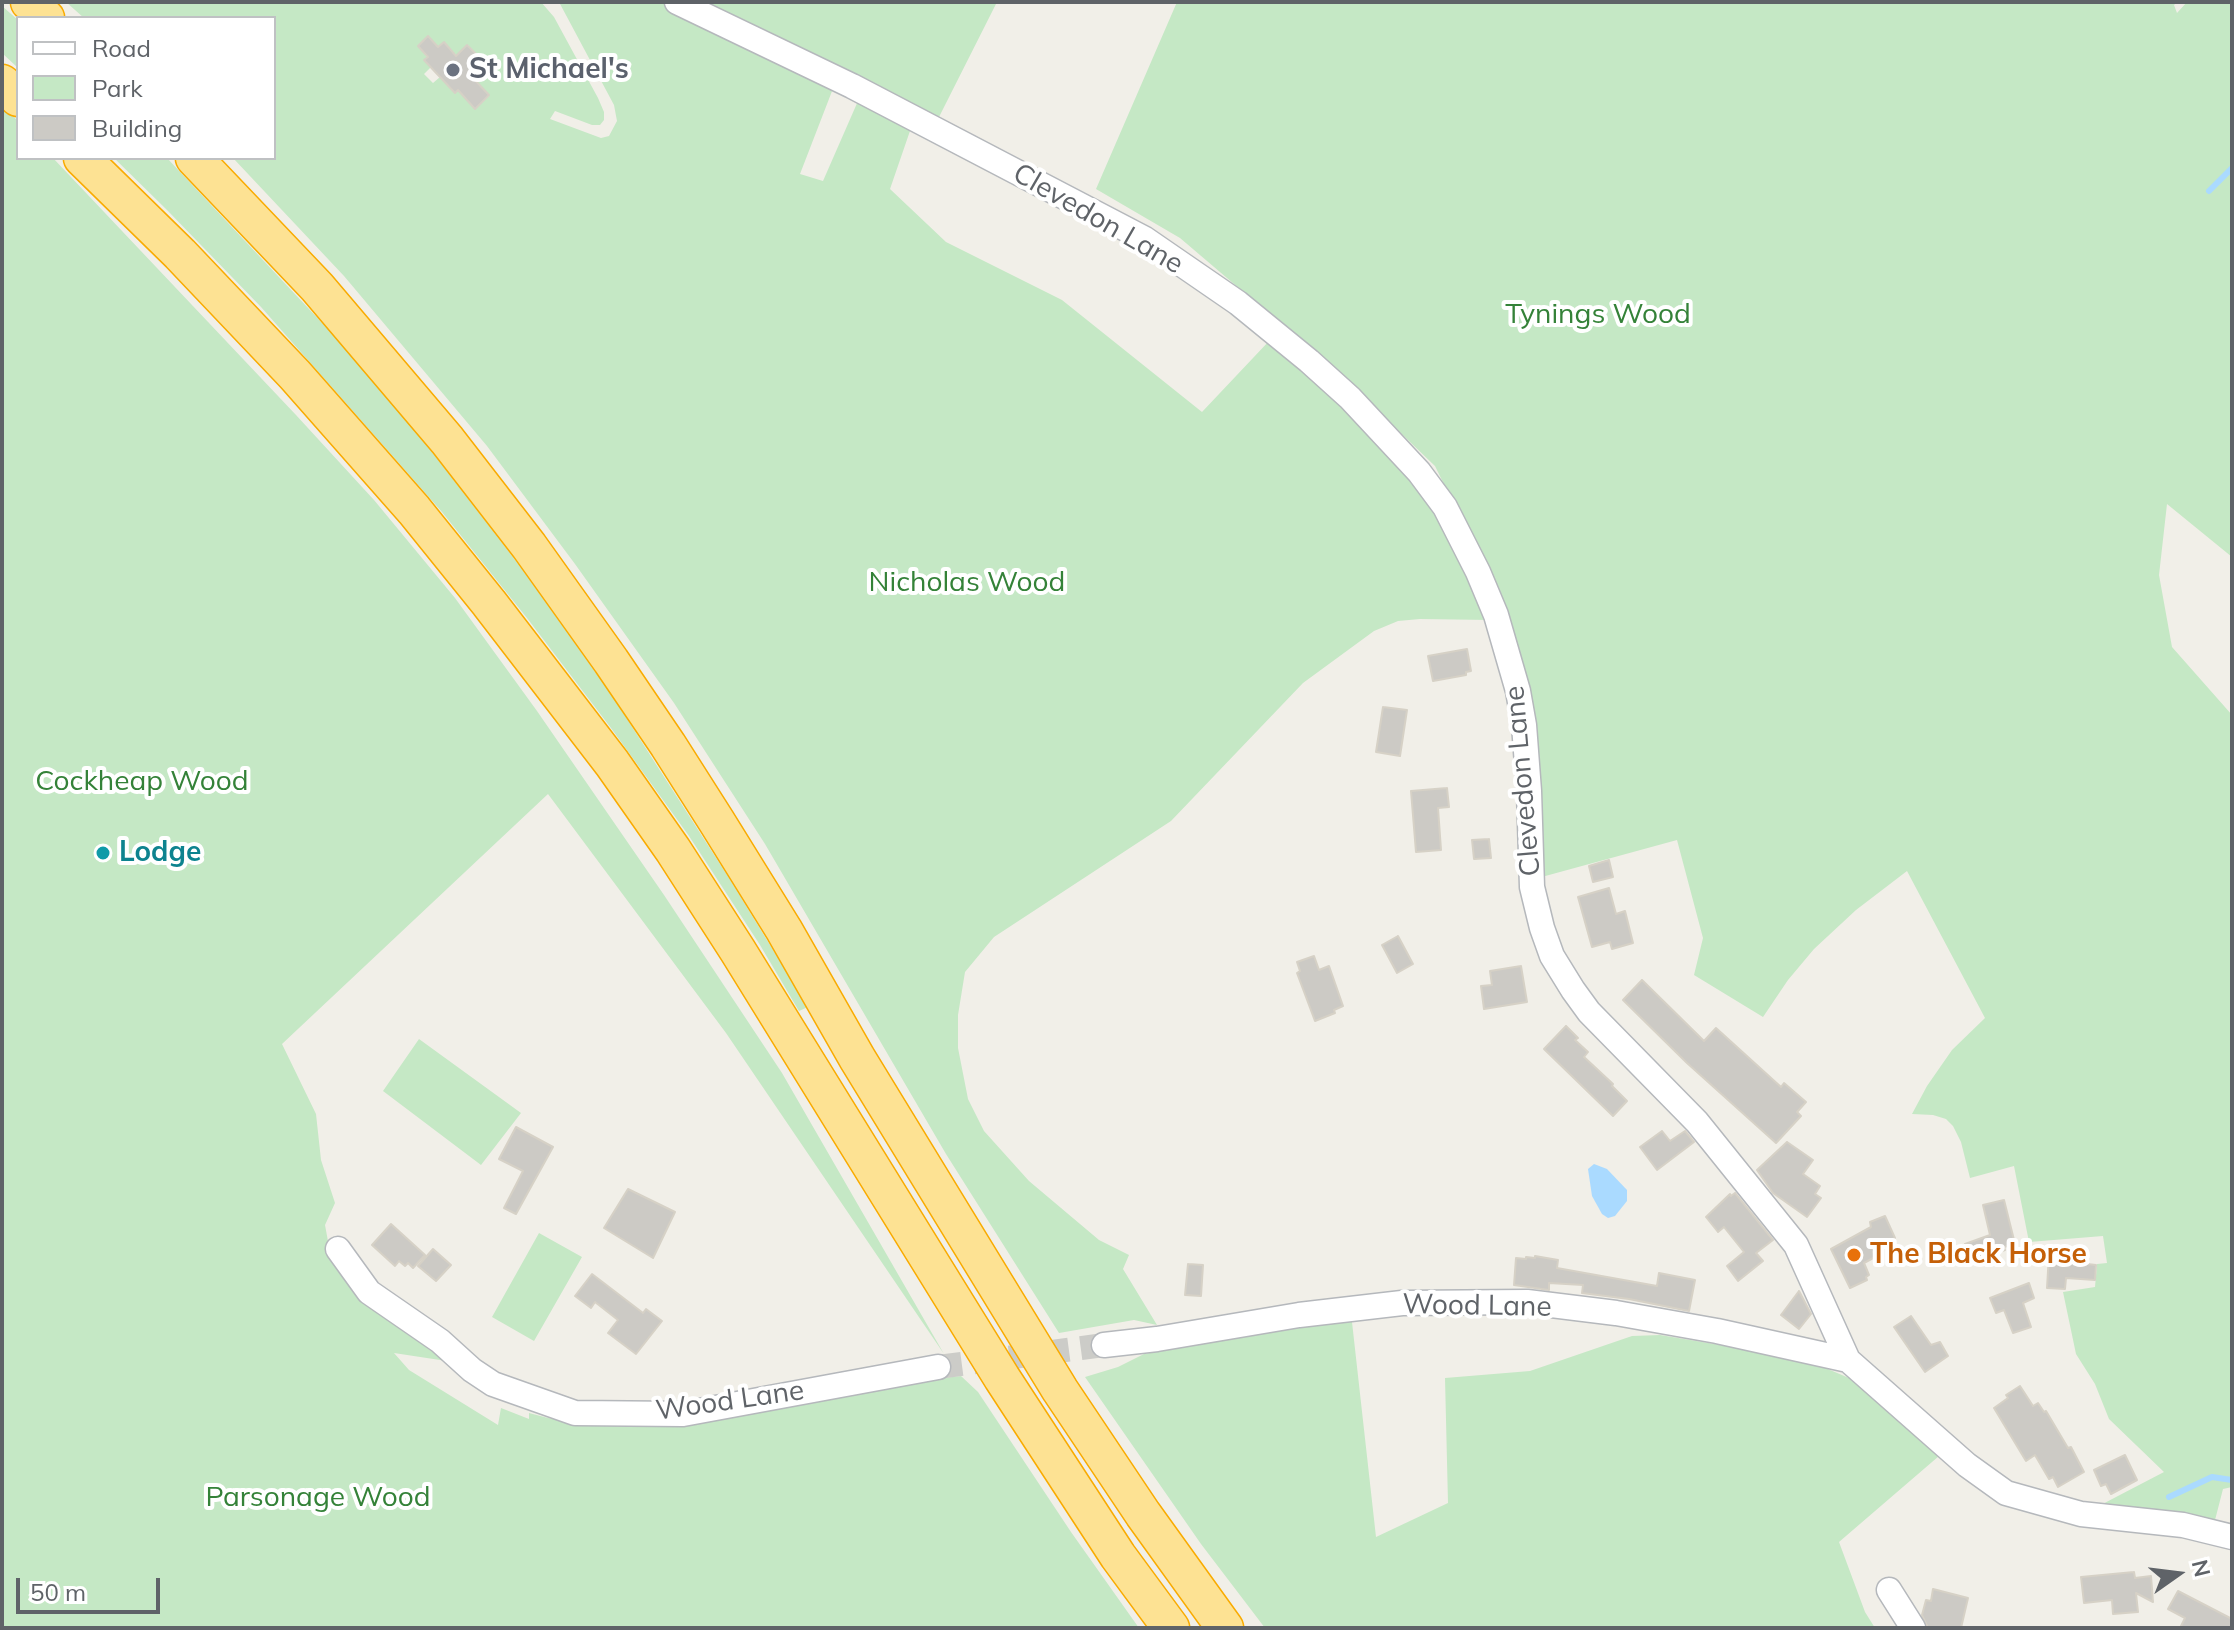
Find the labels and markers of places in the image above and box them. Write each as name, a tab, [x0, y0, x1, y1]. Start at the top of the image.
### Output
place label: St Michael's	[469, 53, 629, 87]
marker: St Michael's	[444, 61, 462, 79]
place label: Lodge	[119, 836, 201, 870]
marker: Lodge	[94, 844, 112, 862]
place label: The Black Horse	[1870, 1238, 2087, 1272]
marker: The Black Horse	[1845, 1246, 1863, 1264]

